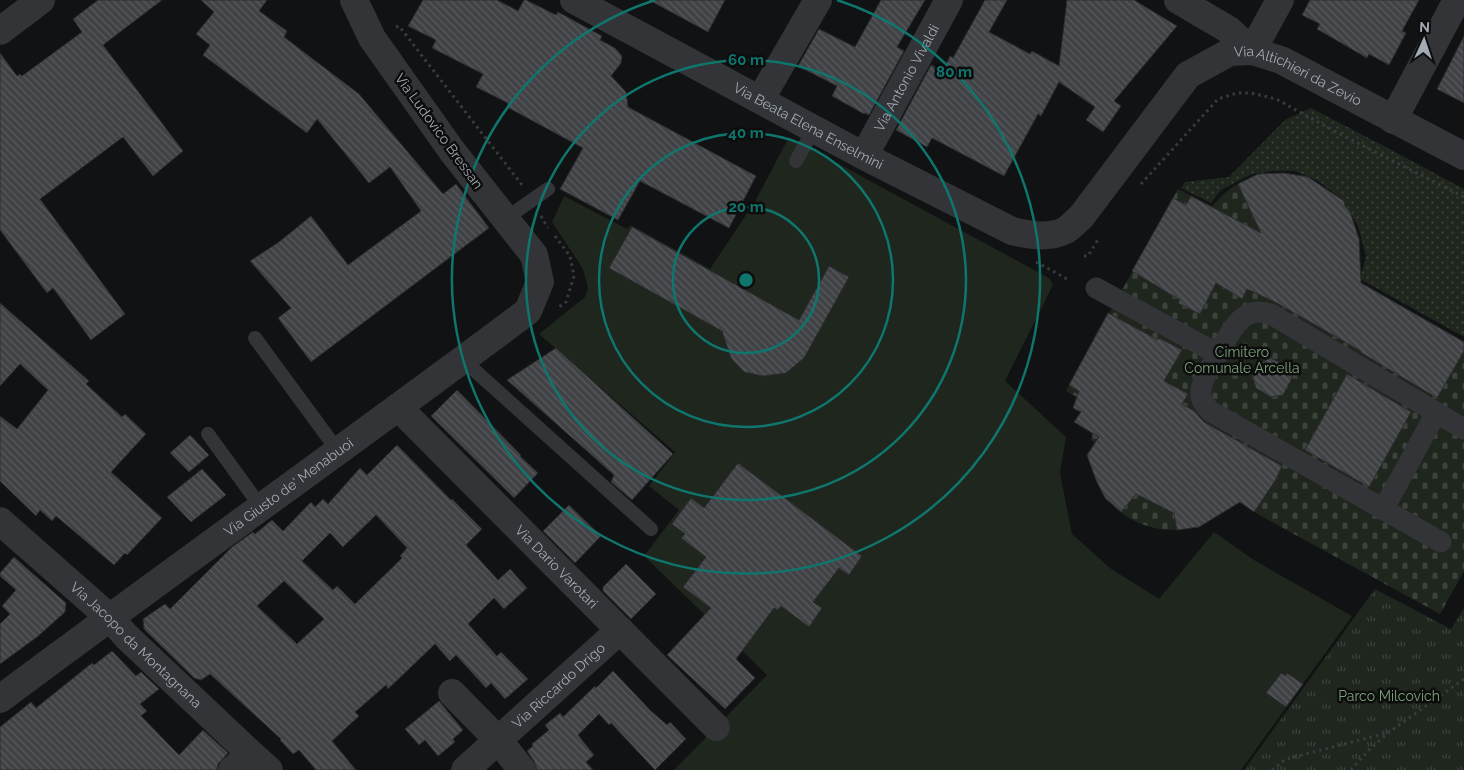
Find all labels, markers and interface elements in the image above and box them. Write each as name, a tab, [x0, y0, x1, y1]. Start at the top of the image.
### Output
north arrow	[1399, 15, 1449, 65]
text: N	[1419, 19, 1430, 35]
street label: Via Antonio Vivaldi	[871, 21, 942, 134]
street label: Via Altichieri da Zevio	[1233, 43, 1364, 109]
text: 60 m	[728, 51, 764, 69]
text: 80 m	[936, 63, 972, 81]
street label: Via Ludovico Bressan	[392, 70, 486, 192]
street label: Via Beata Elena Enselmini	[731, 79, 886, 172]
text: 40 m	[728, 124, 764, 142]
text: 20 m	[728, 198, 764, 216]
centre of rings	[737, 271, 755, 289]
park label: Cimitero Comunale Arcella	[1184, 344, 1300, 376]
street label: Via Giusto de' Menabuoi	[221, 435, 356, 539]
street label: Via Dario Varotari	[512, 522, 601, 611]
street label: Via Jacopo da Montagnana	[67, 579, 205, 711]
street label: Via Riccardo Drigo	[509, 640, 608, 731]
park label: Parco Milcovich	[1338, 688, 1440, 704]

